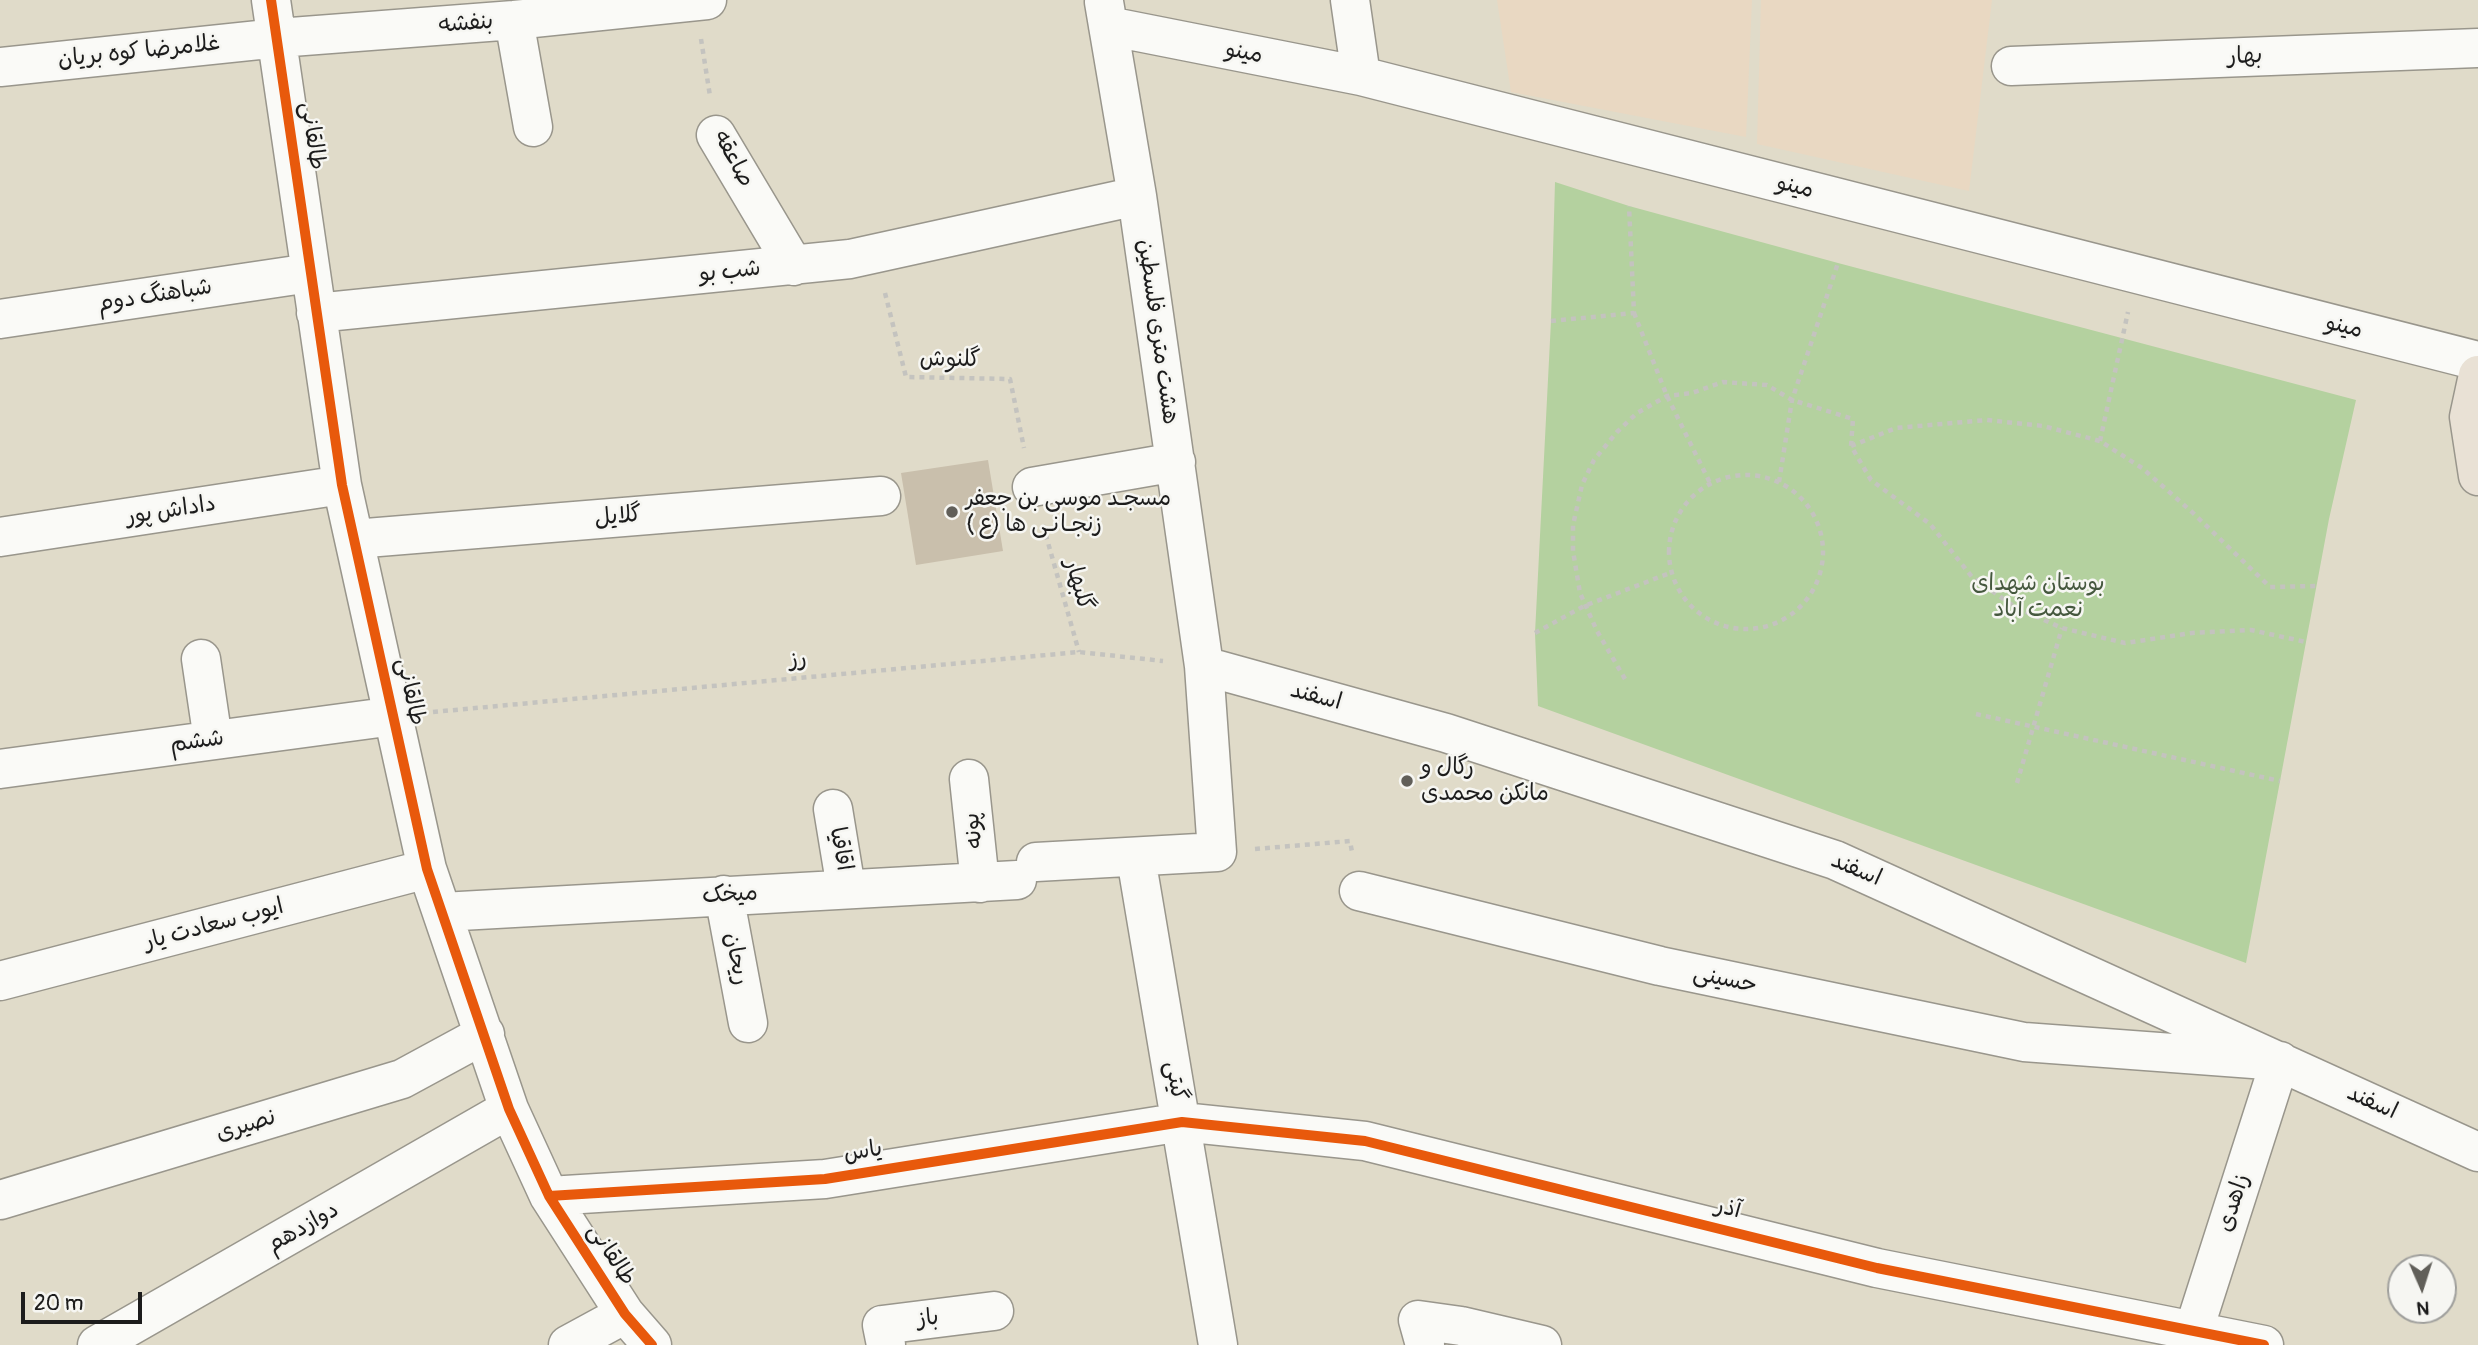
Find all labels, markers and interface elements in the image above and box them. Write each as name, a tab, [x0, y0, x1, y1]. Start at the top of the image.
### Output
street label: بنفشه	[438, 8, 494, 40]
street label: غلامرضا کوه بریان	[57, 30, 221, 74]
street label: مینو	[1223, 36, 1265, 70]
street label: بهار	[2227, 43, 2263, 71]
street label: طالقانی	[294, 100, 330, 172]
street label: صاعقه	[707, 126, 759, 192]
street label: مینو	[1773, 169, 1817, 205]
street label: هشت متری فلسطین	[1130, 238, 1184, 426]
street label: شب بو	[698, 255, 762, 289]
street label: شباهنگ دوم	[96, 273, 214, 319]
street label: مینو	[2322, 309, 2366, 345]
street label: گلنوش	[919, 346, 981, 374]
place label: مسجـد موسی بن جعفر ( ع) زنجـانـی ها	[966, 485, 1171, 539]
street label: داداش پور	[124, 490, 218, 532]
street label: گلایل	[593, 501, 643, 533]
marker: مسجـد موسی بن جعفر ( ع) زنجـانـی ها	[944, 504, 960, 520]
street label: گلبهار	[1058, 556, 1098, 614]
park label: بوستان شهدای نعمت آباد	[1971, 570, 2105, 624]
street label: رز	[788, 645, 808, 675]
street label: طالقانی	[389, 656, 431, 728]
street label: اسفند	[1287, 677, 1345, 717]
street label: ششم	[168, 725, 226, 759]
place label: رگال و مانکن محمدی	[1421, 754, 1549, 808]
marker: رگال و مانکن محمدی	[1399, 773, 1415, 789]
street label: پونه	[958, 811, 990, 851]
street label: اقاقیا	[823, 825, 857, 873]
street label: اسفند	[1827, 847, 1885, 893]
street label: میخک	[701, 880, 759, 910]
street label: ایوب سعادت یار	[141, 893, 287, 957]
street label: ریحان	[717, 930, 755, 988]
street label: حسینی	[1691, 960, 1759, 1000]
street label: گیتی	[1158, 1059, 1192, 1103]
street label: اسفند	[2342, 1080, 2402, 1126]
street label: نصیری	[213, 1104, 279, 1148]
street label: یاس	[842, 1135, 884, 1169]
street label: زاهدی	[2212, 1171, 2256, 1235]
street label: آذر	[1712, 1193, 1744, 1225]
street label: دوازدهم	[262, 1196, 344, 1260]
street label: طالقانی	[581, 1219, 641, 1291]
north arrow	[2387, 1254, 2457, 1324]
scale bar	[24, 1278, 145, 1322]
text: 20 m	[34, 1290, 83, 1317]
text: N	[2416, 1296, 2430, 1320]
street label: باز	[916, 1304, 940, 1334]

